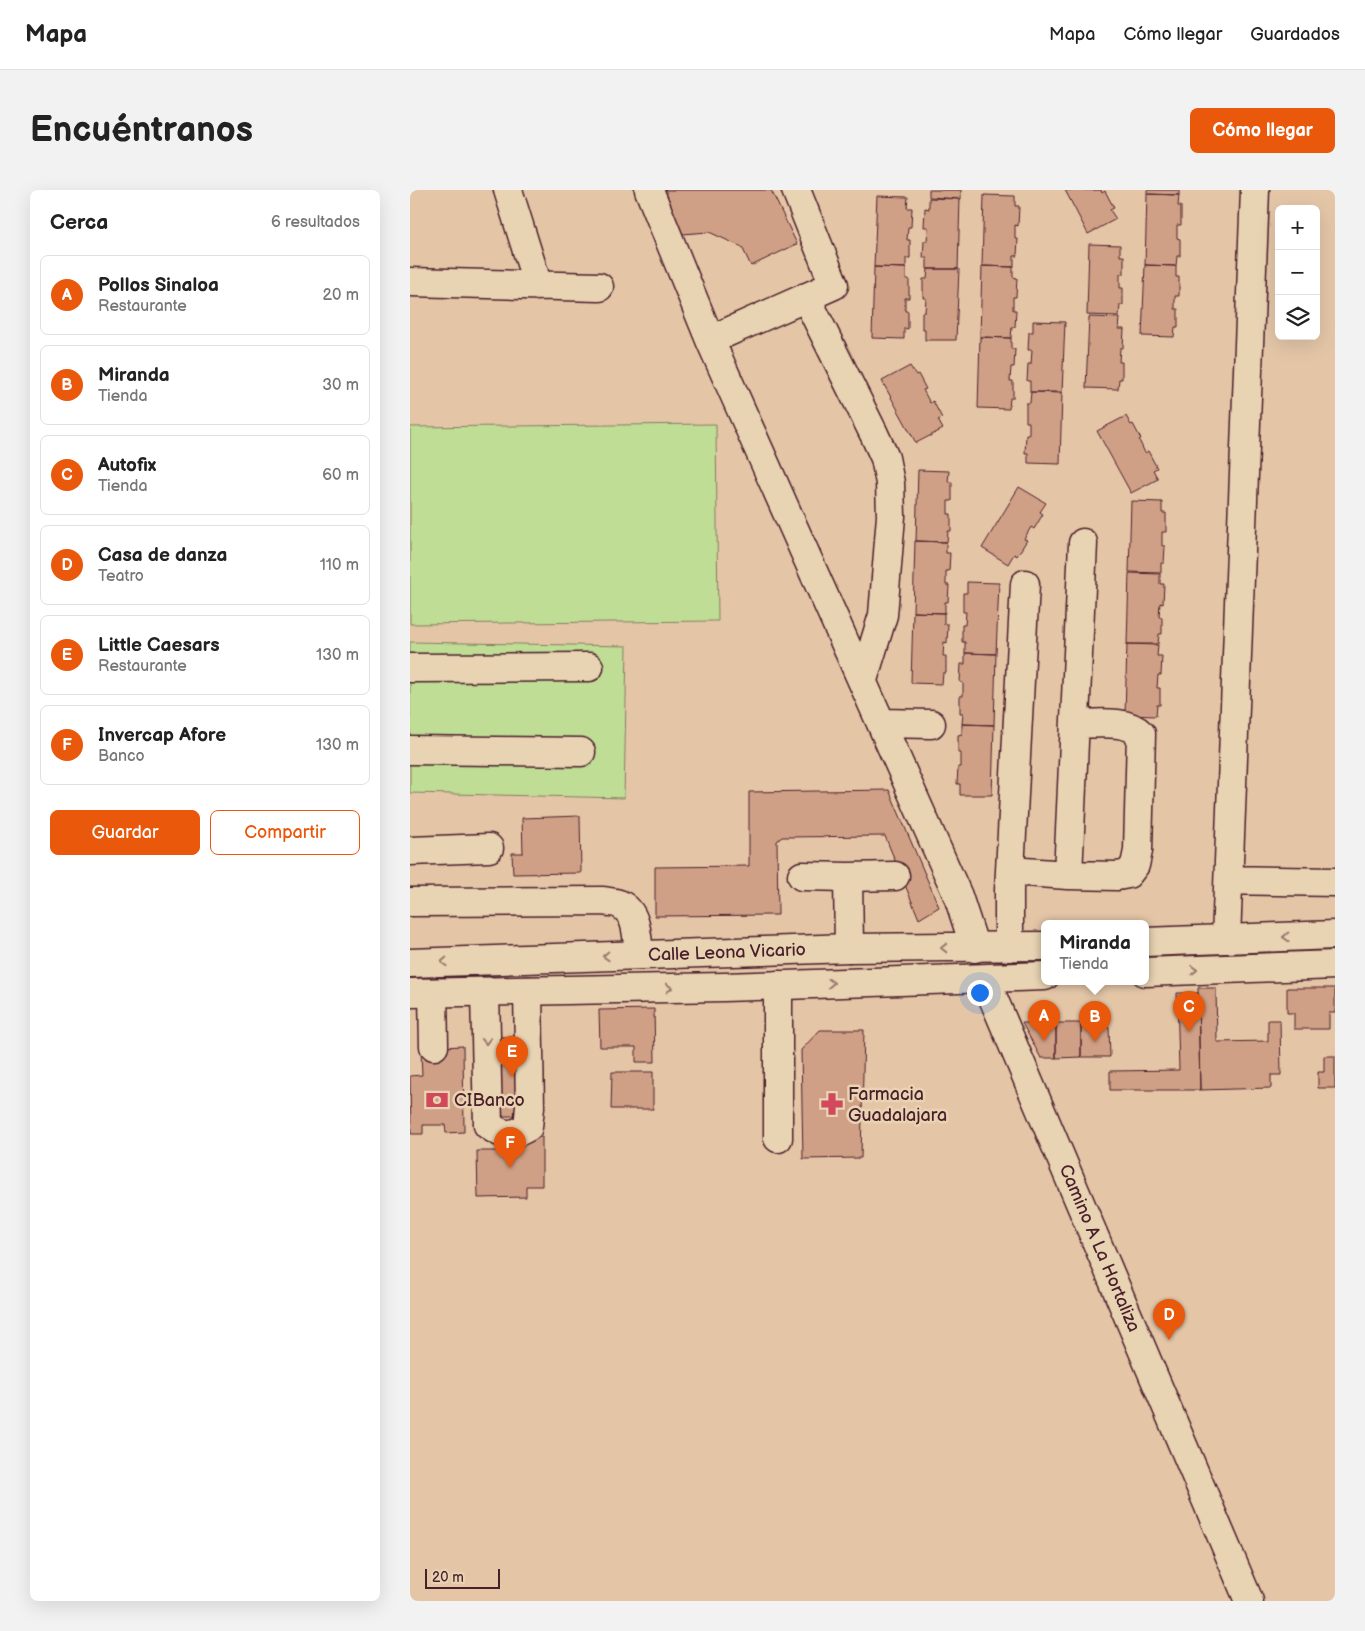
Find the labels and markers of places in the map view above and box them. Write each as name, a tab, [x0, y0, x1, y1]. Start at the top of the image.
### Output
pin: C	[1173, 991, 1205, 1032]
pin: A	[1028, 1000, 1060, 1041]
pin: B	[1079, 1001, 1111, 1042]
pin: E	[496, 1036, 528, 1077]
place label: Farmacia Guadalajara	[848, 1084, 947, 1126]
bank icon: CIBanco	[424, 1087, 450, 1113]
place label: CIBanco	[454, 1090, 525, 1111]
pharmacy icon: Farmacia Guadalajara	[819, 1091, 845, 1117]
pin: F	[494, 1127, 526, 1168]
pin: D	[1153, 1299, 1185, 1340]

